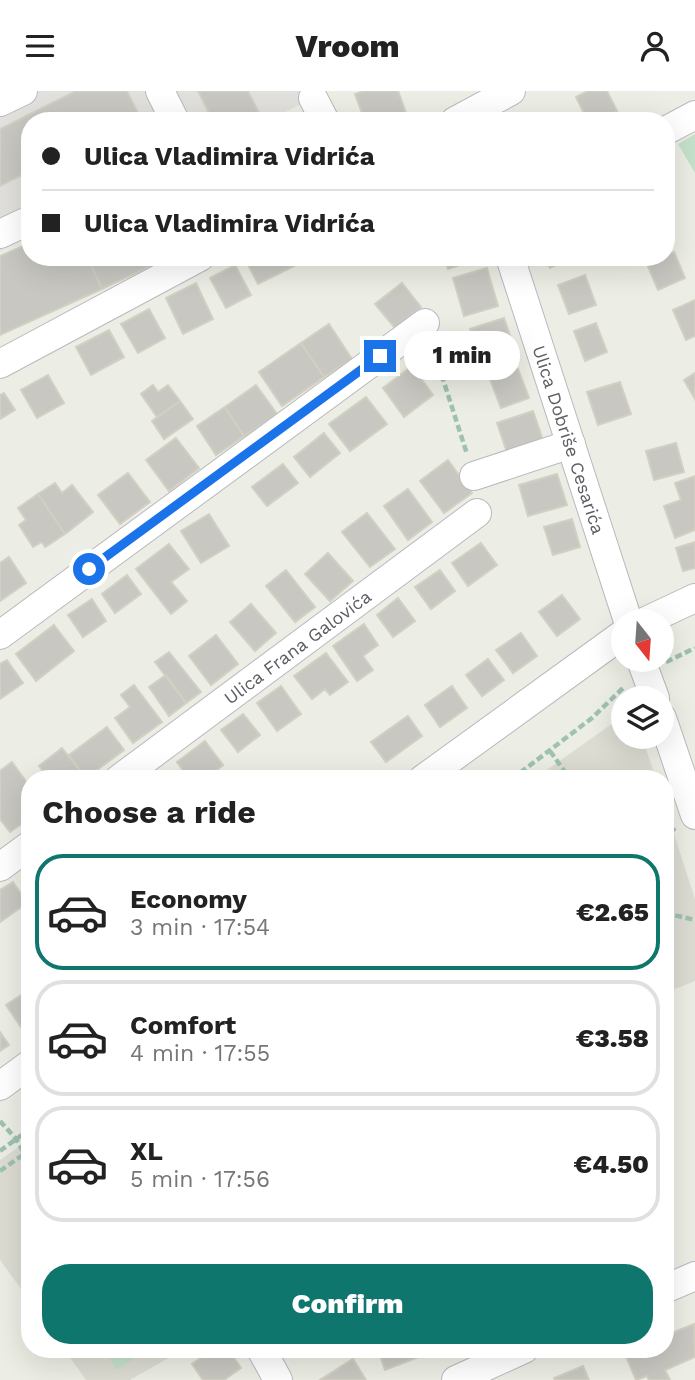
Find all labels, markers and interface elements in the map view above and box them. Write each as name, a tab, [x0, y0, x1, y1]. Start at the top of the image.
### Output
icon: menu	[21, 27, 59, 65]
text: Vroom	[295, 27, 400, 65]
icon: person	[636, 27, 674, 65]
text: Ulica Vladimira Vidrića	[84, 141, 375, 171]
text: Ulica Vladimira Vidrića	[84, 208, 375, 238]
callout: 1 min	[404, 331, 520, 381]
route end	[364, 340, 396, 372]
text: 1 min	[432, 342, 492, 369]
street label: Ulica Dobriše Cesarića	[529, 343, 610, 537]
route start	[73, 553, 105, 585]
street label: Ulica Frana Galovića	[220, 585, 375, 708]
north arrow	[611, 609, 674, 672]
map controls	[611, 609, 674, 749]
button: layers	[611, 686, 674, 749]
text: Choose a ride	[42, 793, 256, 831]
icon: car	[46, 881, 109, 944]
text: Economy	[130, 884, 247, 914]
text: €2.65	[576, 897, 649, 927]
text: 3 min · 17:54	[130, 914, 270, 941]
icon: car	[46, 1007, 109, 1070]
text: Comfort	[130, 1010, 236, 1040]
text: €3.58	[576, 1023, 649, 1053]
text: 4 min · 17:55	[130, 1040, 270, 1067]
icon: car	[46, 1133, 109, 1196]
text: XL	[130, 1136, 163, 1166]
text: €4.50	[574, 1149, 649, 1179]
text: 5 min · 17:56	[130, 1166, 270, 1193]
button: Confirm	[42, 1264, 653, 1344]

